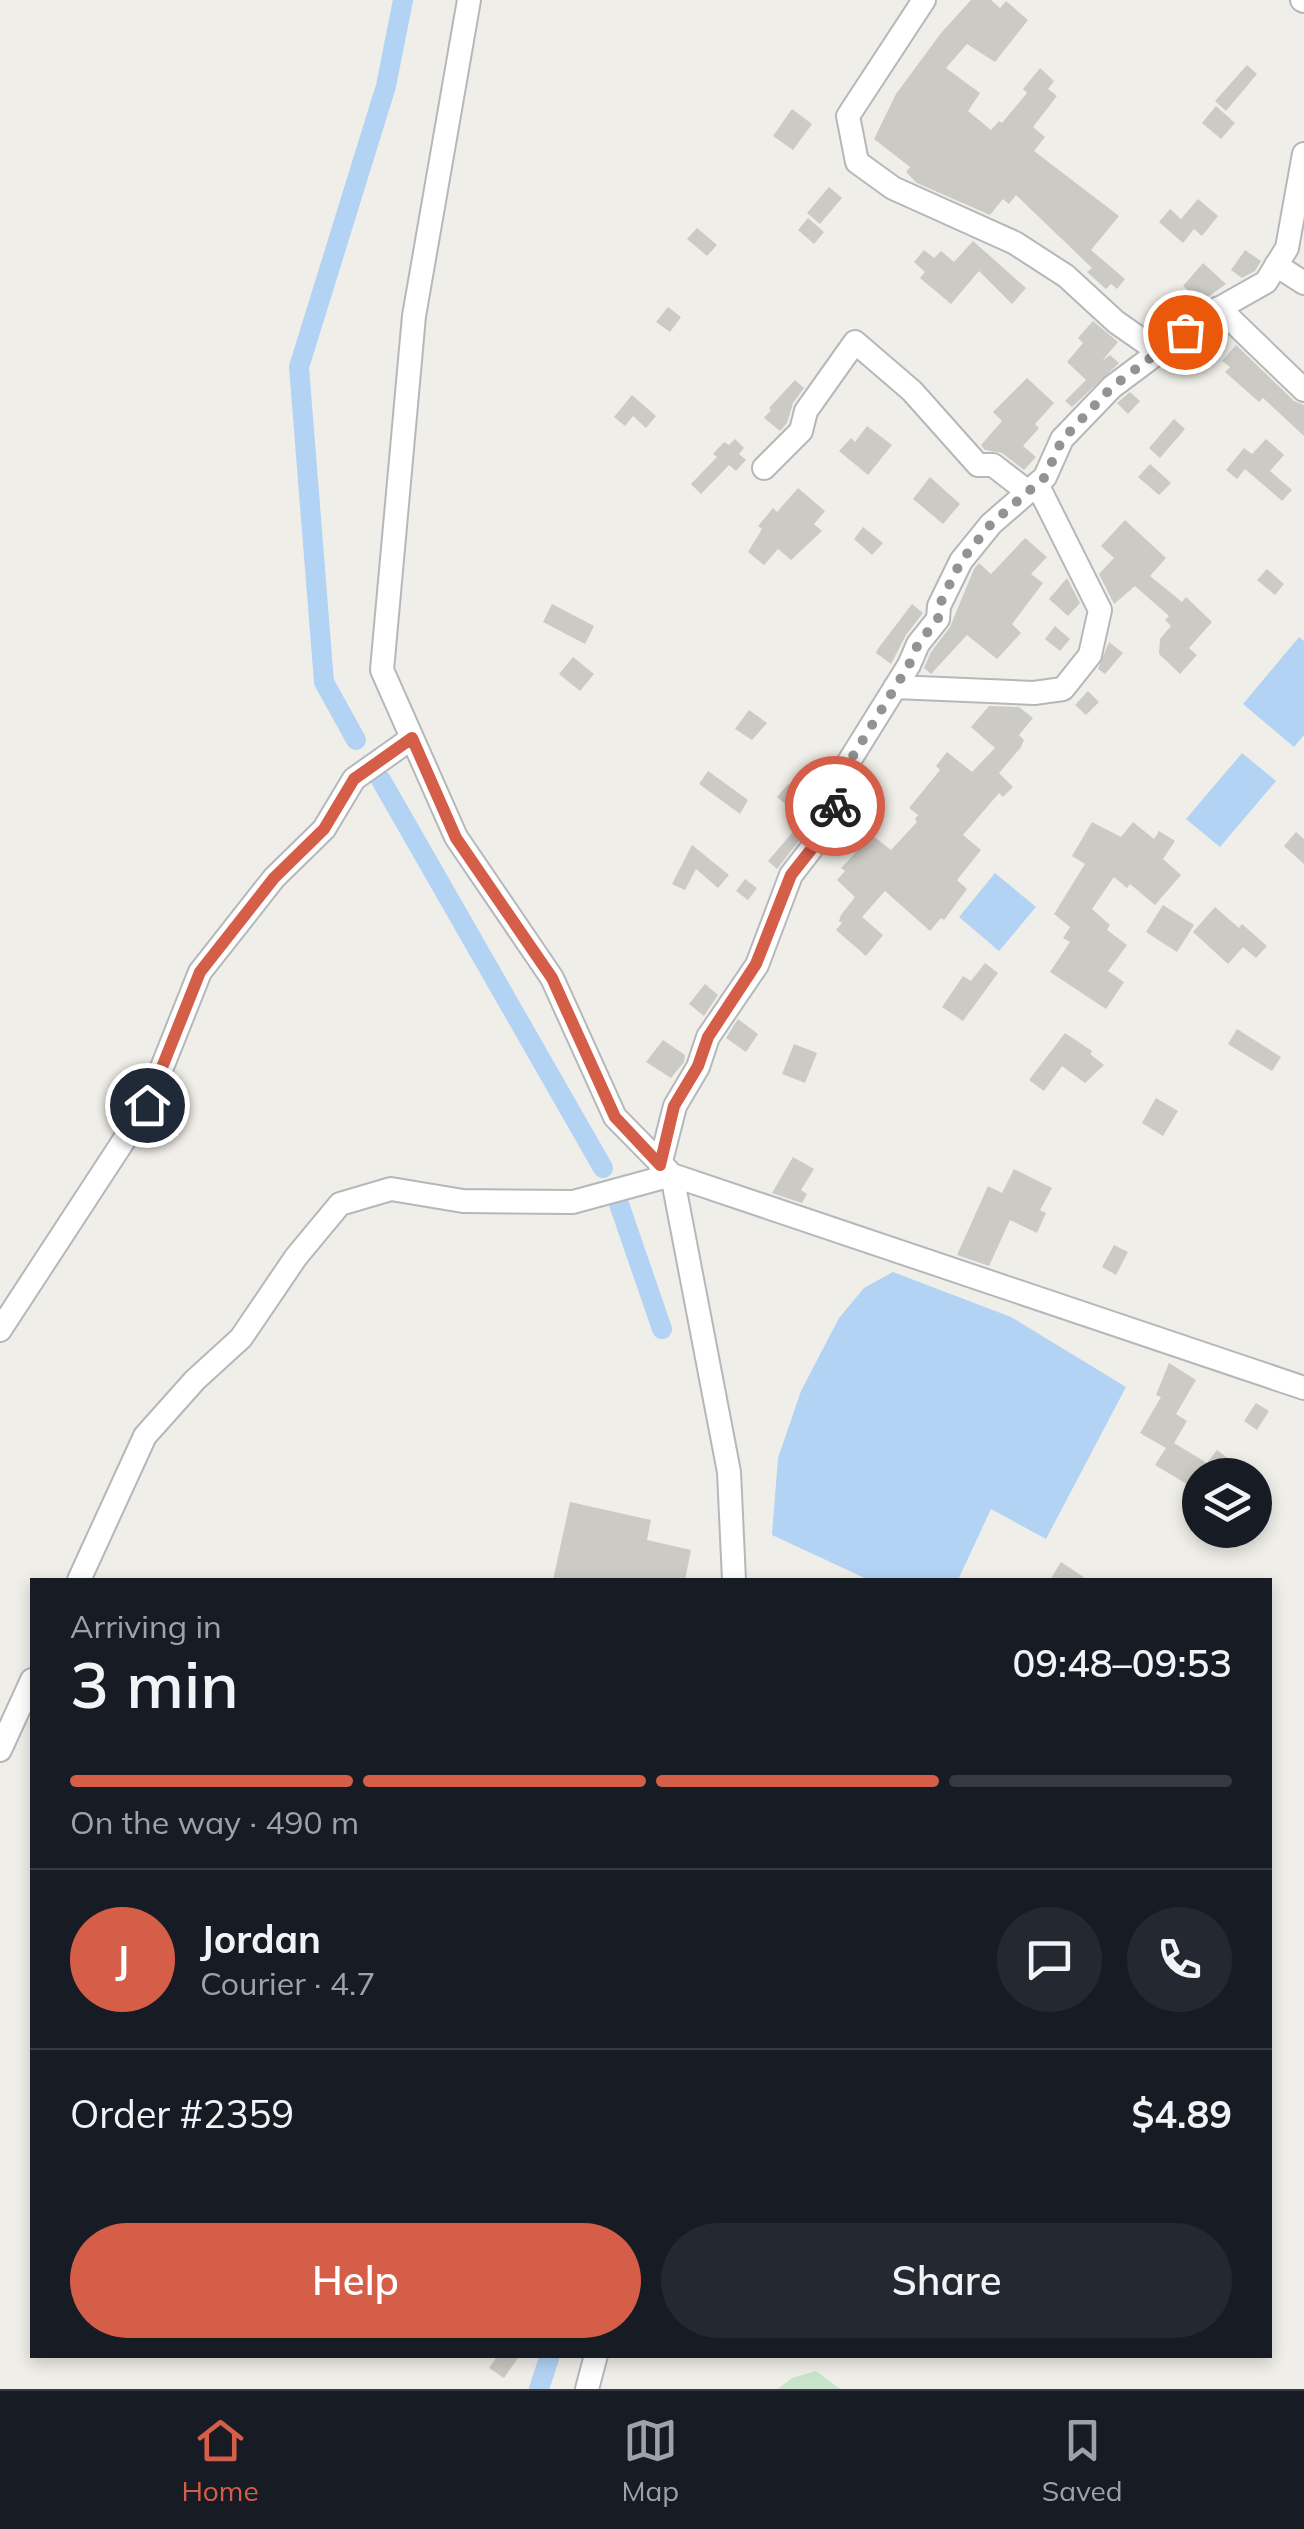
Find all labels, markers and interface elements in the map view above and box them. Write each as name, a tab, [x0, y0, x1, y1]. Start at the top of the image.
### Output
pin	[1143, 290, 1228, 375]
icon: bag	[1158, 305, 1213, 360]
courier	[785, 756, 885, 856]
icon: bike	[808, 779, 863, 834]
pin	[105, 1063, 190, 1148]
icon: home	[120, 1078, 175, 1133]
map controls	[1182, 1458, 1272, 1548]
button: layers	[1182, 1458, 1272, 1548]
text: Arriving in	[70, 1606, 222, 1646]
text: 09:48–09:53	[1012, 1639, 1232, 1687]
text: 3 min	[70, 1643, 239, 1724]
text: On the way · 490 m	[70, 1802, 359, 1842]
button: chat	[997, 1907, 1102, 2012]
button: phone	[1127, 1907, 1232, 2012]
text: Jordan	[200, 1915, 321, 1963]
text: J	[116, 1935, 129, 1983]
text: Courier · 4.7	[200, 1963, 376, 2003]
text: Order #2359	[70, 2090, 294, 2138]
text: $4.89	[1131, 2090, 1232, 2138]
button: Help	[70, 2223, 641, 2338]
button: Share	[661, 2223, 1232, 2338]
tab: Home	[181, 2413, 259, 2508]
tab: Map	[621, 2413, 679, 2508]
tab: Saved	[1042, 2413, 1123, 2508]

